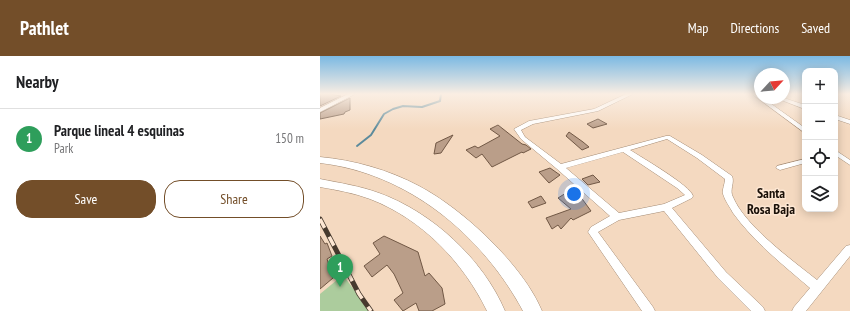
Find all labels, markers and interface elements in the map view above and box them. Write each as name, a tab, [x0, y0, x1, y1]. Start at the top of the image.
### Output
text: Pathlet	[20, 16, 69, 40]
text: Map	[688, 19, 708, 37]
text: Directions	[730, 19, 779, 37]
text: Saved	[801, 19, 830, 37]
north arrow	[754, 68, 790, 104]
map controls	[802, 68, 838, 212]
button: +	[802, 68, 838, 104]
text: Nearby	[16, 71, 59, 93]
button: −	[802, 104, 838, 140]
text: Parque lineal 4 esquinas	[54, 121, 184, 140]
text: 1	[26, 130, 32, 147]
text: 150 m	[275, 130, 304, 147]
text: Park	[54, 140, 73, 157]
button: locate	[802, 140, 838, 176]
button: layers	[802, 176, 838, 212]
button: Save	[16, 180, 156, 218]
button: Share	[164, 180, 304, 218]
your location	[564, 184, 584, 204]
district label: Santa Rosa Baja	[747, 184, 795, 218]
pin: 1	[327, 254, 353, 287]

